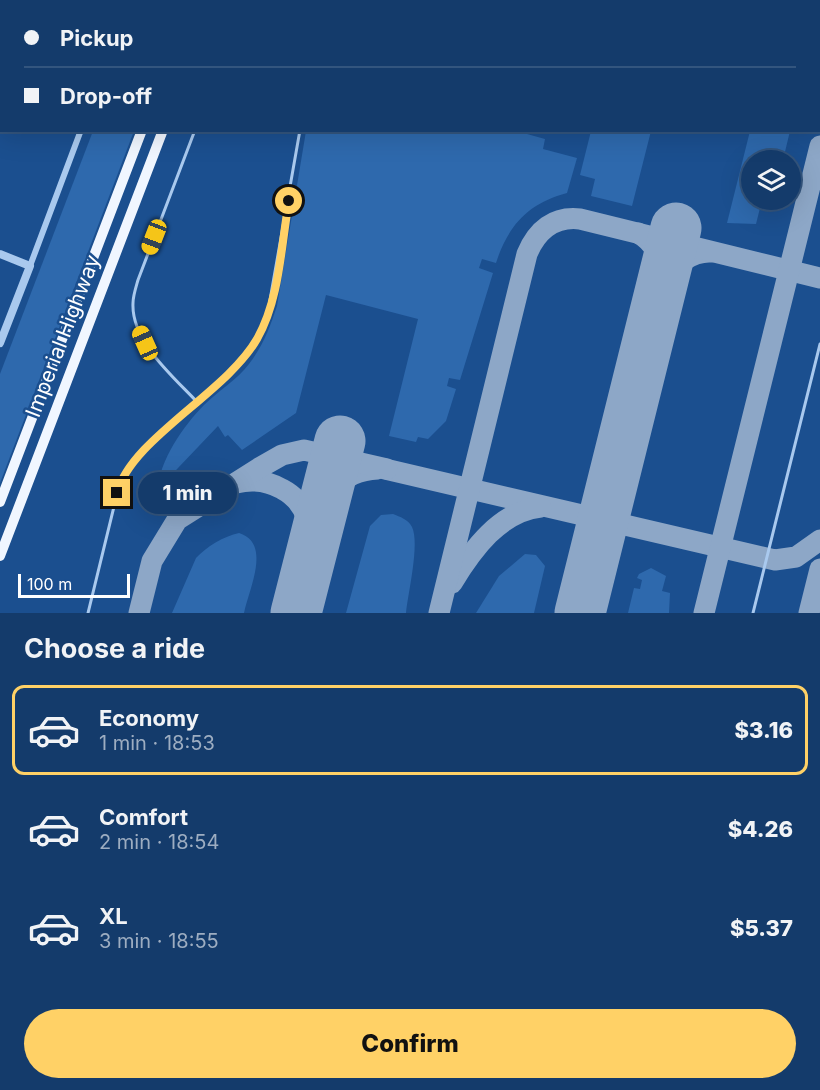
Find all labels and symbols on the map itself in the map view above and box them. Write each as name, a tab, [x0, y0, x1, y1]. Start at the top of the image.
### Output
route start	[275, 187, 302, 214]
car	[139, 217, 169, 257]
street label: Imperial Highway	[20, 251, 105, 420]
car	[129, 323, 161, 363]
callout: 1 min	[138, 472, 237, 514]
route end	[103, 479, 130, 506]
scale bar	[18, 571, 130, 598]

